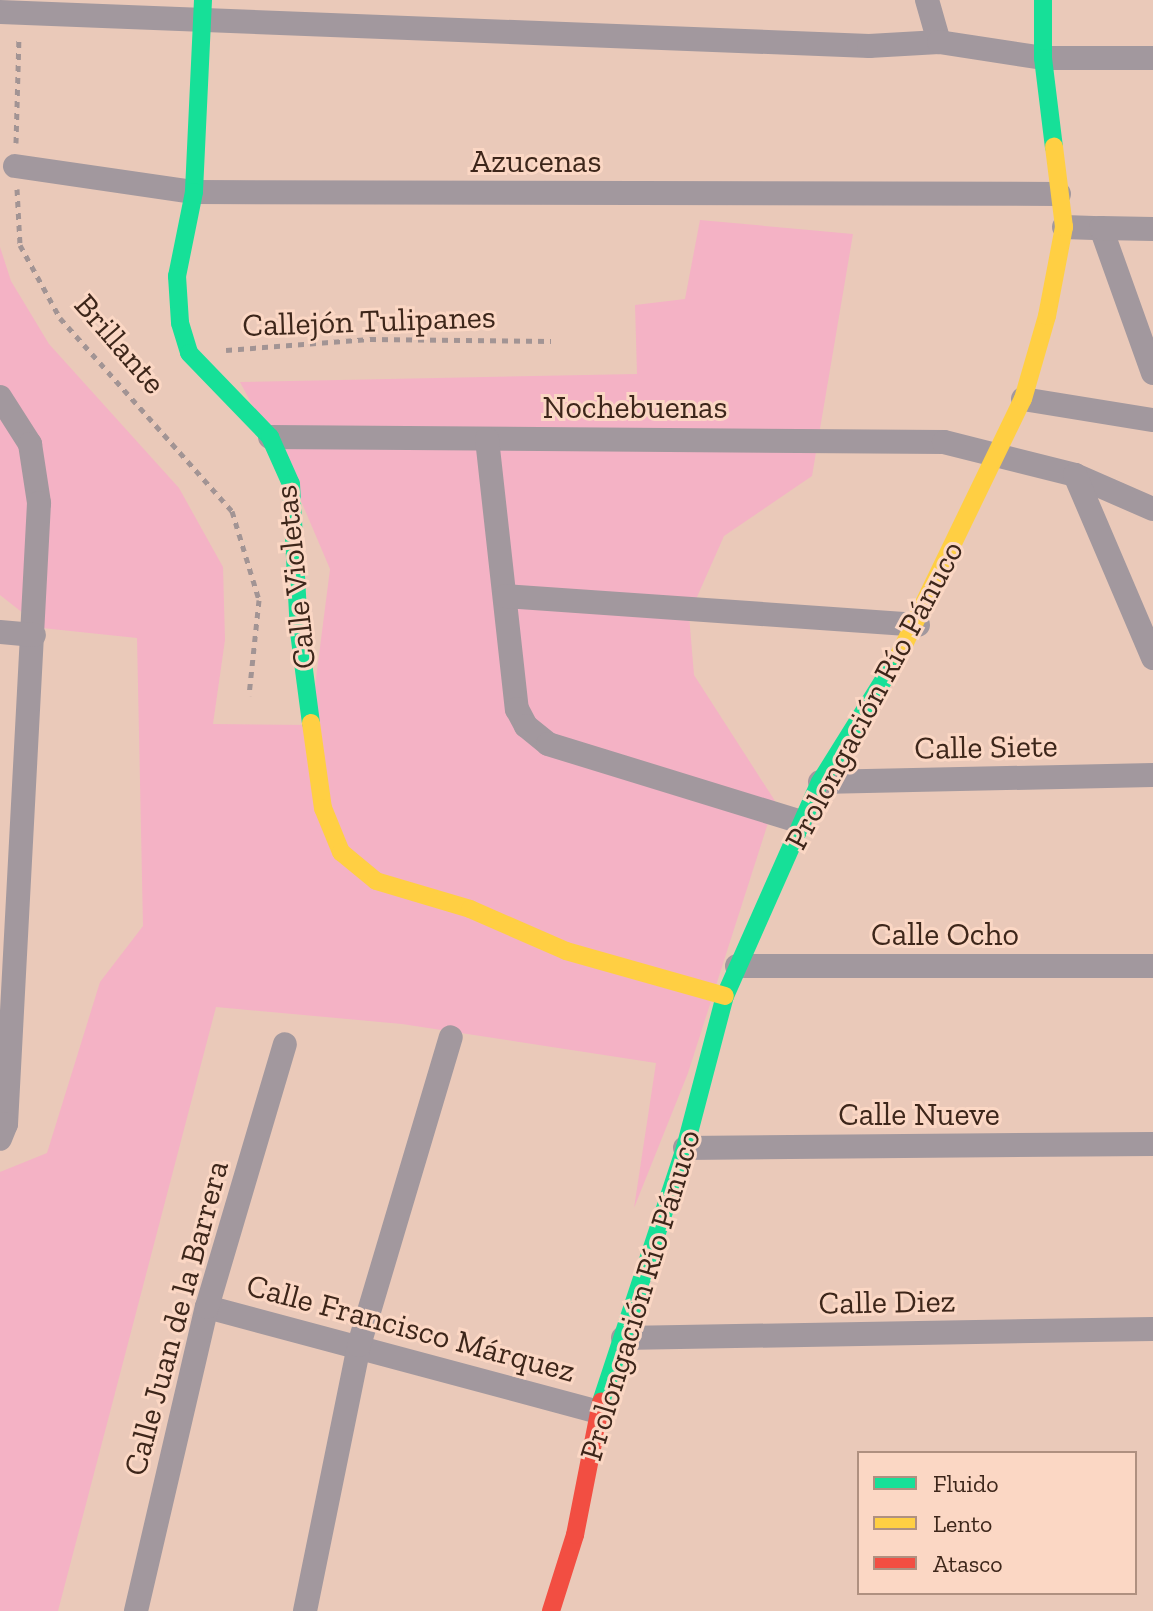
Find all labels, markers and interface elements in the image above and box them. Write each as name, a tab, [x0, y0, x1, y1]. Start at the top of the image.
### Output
street label: Azucenas	[470, 142, 602, 180]
street label: Brillante	[66, 286, 174, 402]
street label: Callejón Tulipanes	[241, 297, 497, 345]
street label: Nochebuenas	[543, 388, 727, 426]
street label: Calle Violetas	[266, 483, 324, 671]
street label: Prolongación Río Pánuco	[776, 534, 972, 856]
street label: Calle Siete	[914, 727, 1058, 767]
street label: Calle Ocho	[871, 915, 1019, 953]
street label: Calle Nueve	[838, 1095, 1000, 1133]
street label: Prolongación Río Pánuco	[571, 1125, 709, 1465]
street label: Calle Juan de la Barrera	[115, 1156, 237, 1480]
street label: Calle Francisco Márquez	[243, 1266, 579, 1390]
street label: Calle Diez	[818, 1282, 956, 1322]
legend	[857, 1451, 1137, 1595]
text: Fluido	[933, 1469, 998, 1498]
text: Lento	[933, 1509, 992, 1538]
text: Atasco	[933, 1549, 1003, 1578]

